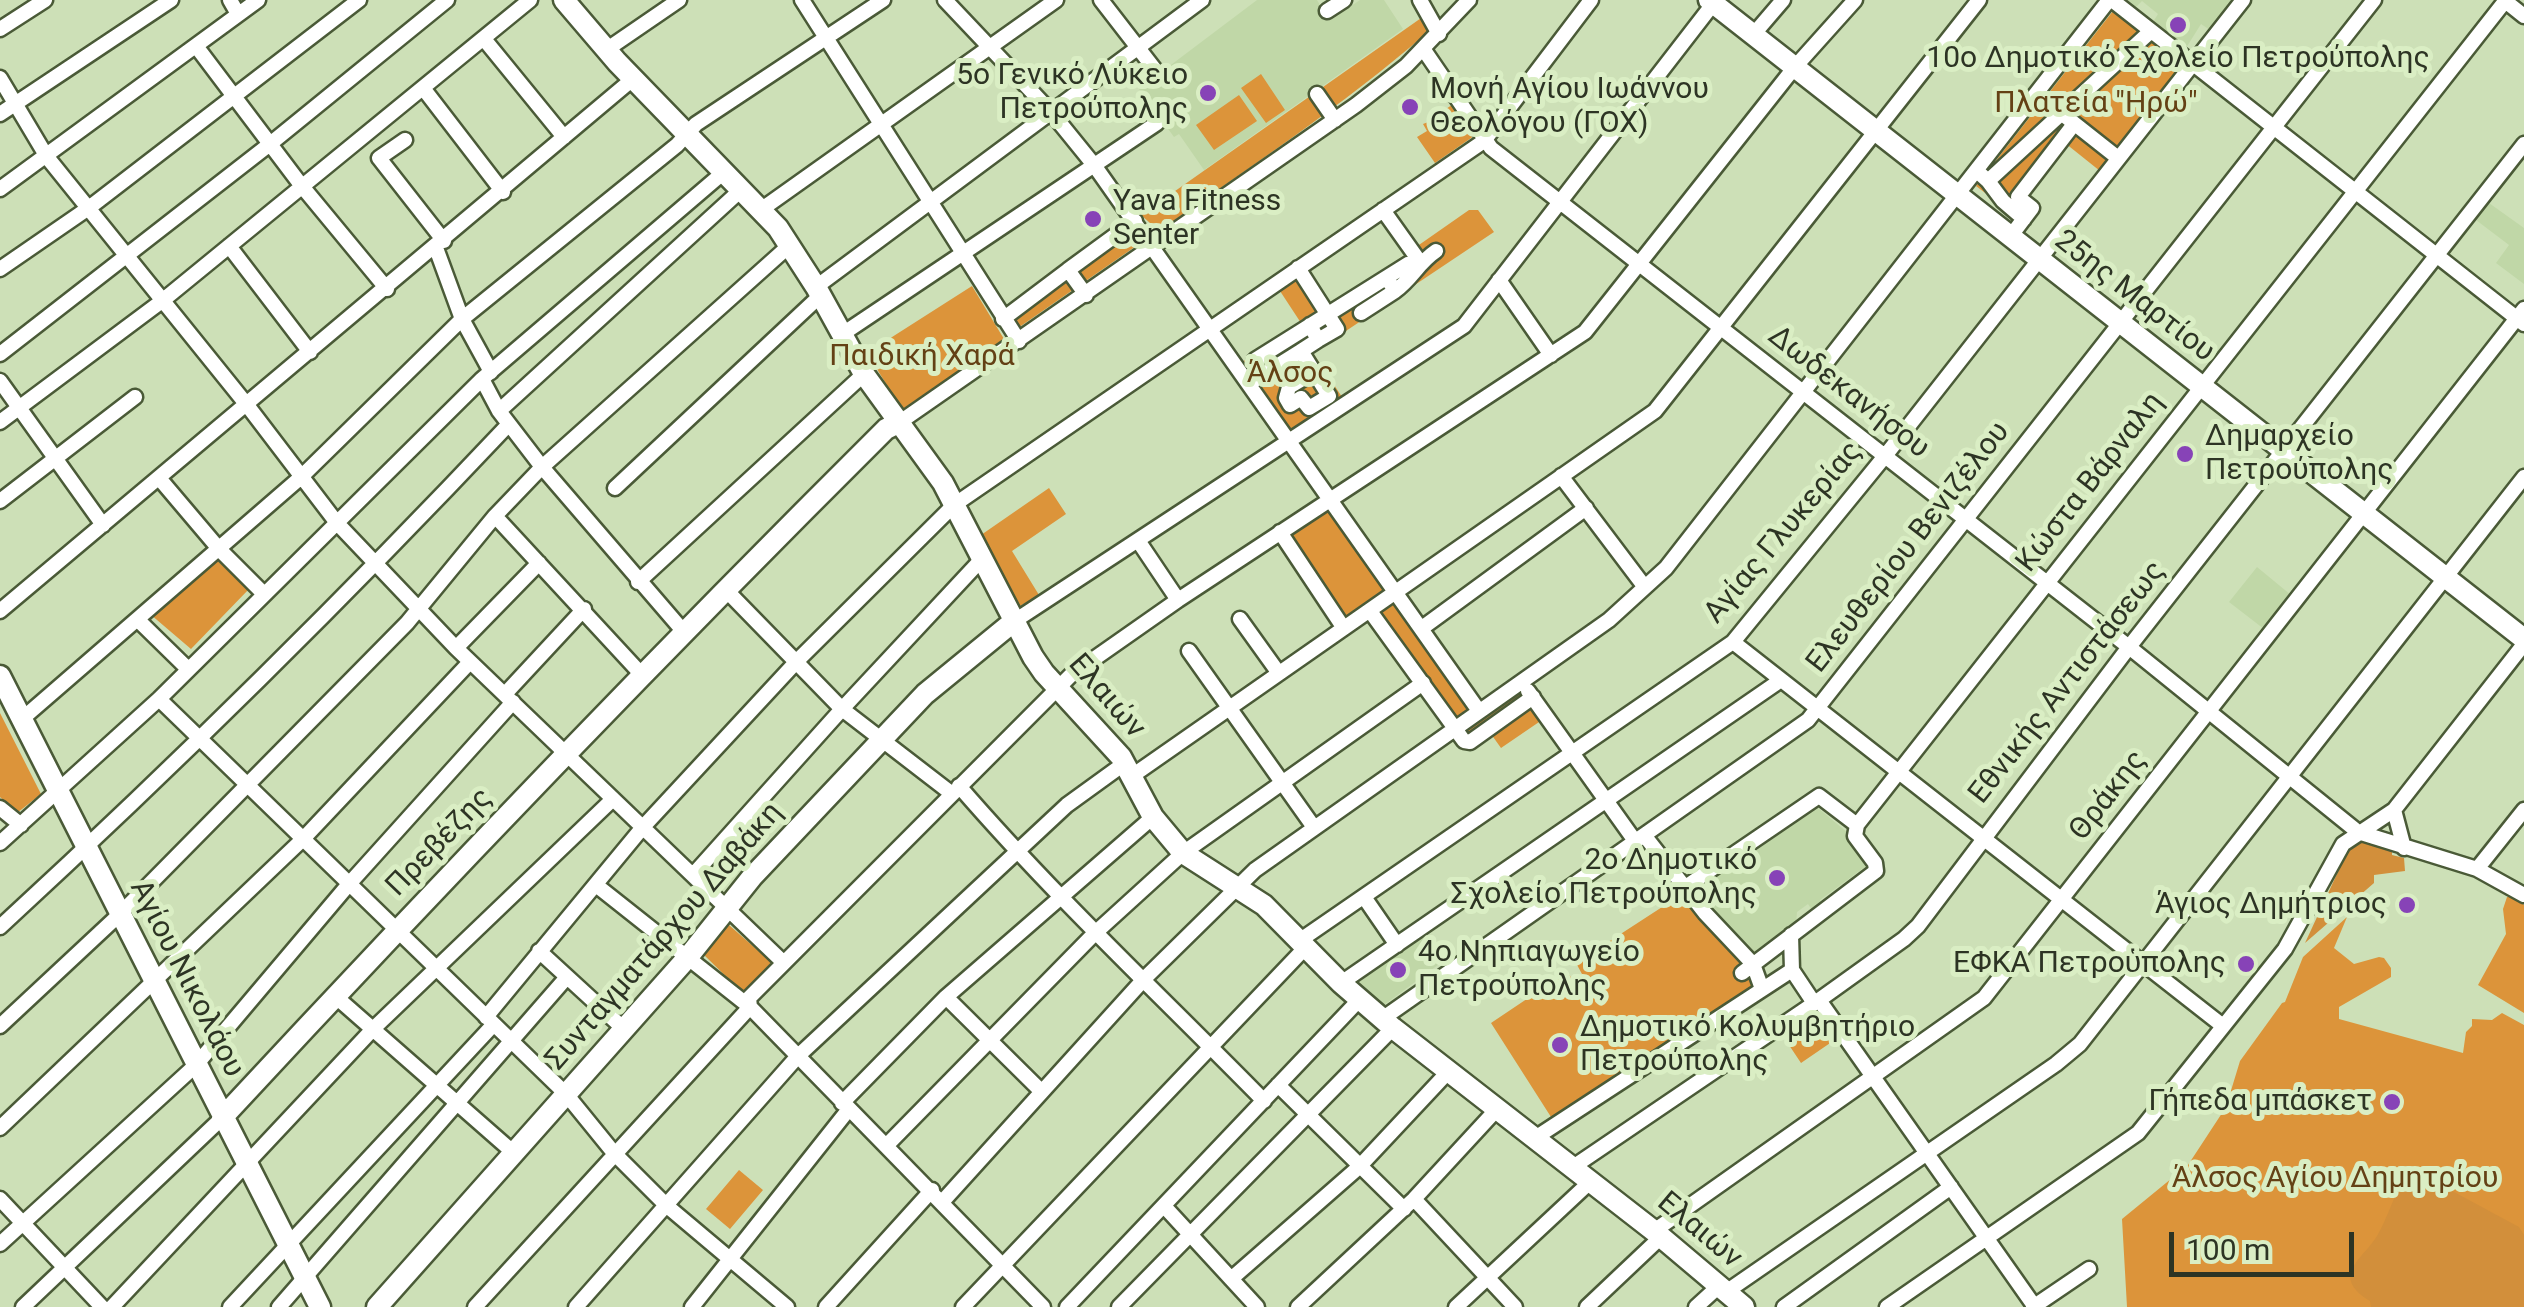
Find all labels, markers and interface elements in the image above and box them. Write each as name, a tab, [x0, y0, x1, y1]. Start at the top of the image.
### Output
marker: 10ο Δημοτικό Σχολείο Πετρούπολης	[2167, 14, 2189, 36]
place label: 10ο Δημοτικό Σχολείο Πετρούπολης	[1926, 41, 2430, 77]
place label: 5ο Γενικό Λύκειο Πετρούπολης	[956, 58, 1188, 128]
place label: Μονή Αγίου Ιωάννου Θεολόγου (ΓΟΧ)	[1430, 72, 1709, 142]
marker: 5ο Γενικό Λύκειο Πετρούπολης	[1197, 82, 1219, 104]
park label: Πλατεία "Ηρώ"	[1994, 86, 2198, 122]
marker: Μονή Αγίου Ιωάννου Θεολόγου (ΓΟΧ)	[1399, 96, 1421, 118]
place label: Yava Fitness Senter	[1113, 184, 1281, 254]
marker: Yava Fitness Senter	[1082, 208, 1104, 230]
street label: 25ης Μαρτίου	[2047, 223, 2221, 371]
street label: Δωδεκανήσου	[1760, 319, 1936, 467]
park label: Παιδική Χαρά	[829, 339, 1015, 375]
park label: Άλσος	[1247, 356, 1333, 392]
street label: Κώστα Βάρναλη	[2010, 386, 2172, 580]
street label: Ελευθερίου Βενιζέλου	[1800, 416, 2018, 680]
place label: Δημαρχείο Πετρούπολης	[2205, 419, 2393, 490]
street label: Αγίας Γλυκερίας	[1697, 435, 1871, 631]
marker: Δημαρχείο Πετρούπολης	[2174, 443, 2196, 465]
street label: Εθνικής Αντιστάσεως	[1962, 555, 2174, 811]
street label: Ελαιών	[1060, 648, 1152, 746]
street label: Θράκης	[2063, 744, 2155, 848]
street label: Πρεβέζης	[379, 781, 501, 905]
street label: Συνταγματάρχου Δαβάκη	[539, 796, 791, 1078]
place label: 2ο Δημοτικό Σχολείο Πετρούπολης	[1451, 843, 1757, 914]
marker: 2ο Δημοτικό Σχολείο Πετρούπολης	[1766, 867, 1788, 889]
street label: Αγίου Νικολάου	[121, 874, 251, 1084]
place label: Άγιος Δημήτριος	[2155, 887, 2387, 923]
marker: Άγιος Δημήτριος	[2396, 894, 2418, 916]
place label: 4ο Νηπιαγωγείο Πετρούπολης	[1418, 935, 1640, 1006]
place label: ΕΦΚΑ Πετροὑπολης	[1953, 946, 2226, 982]
marker: ΕΦΚΑ Πετροὑπολης	[2235, 953, 2257, 975]
marker: 4ο Νηπιαγωγείο Πετρούπολης	[1387, 959, 1409, 981]
place label: Δημοτικό Κολυμβητήριο Πετρούπολης	[1580, 1010, 1915, 1080]
marker: Δημοτικό Κολυμβητήριο Πετρούπολης	[1549, 1034, 1571, 1056]
place label: Γήπεδα μπάσκετ	[2148, 1084, 2372, 1120]
marker: Γήπεδα μπάσκετ	[2381, 1091, 2403, 1113]
park label: Άλσος Αγίου Δημητρίου	[2172, 1161, 2498, 1197]
street label: Ελαιών	[1649, 1185, 1749, 1277]
scale bar	[2174, 1212, 2359, 1274]
text: 100 m	[2186, 1232, 2270, 1267]

